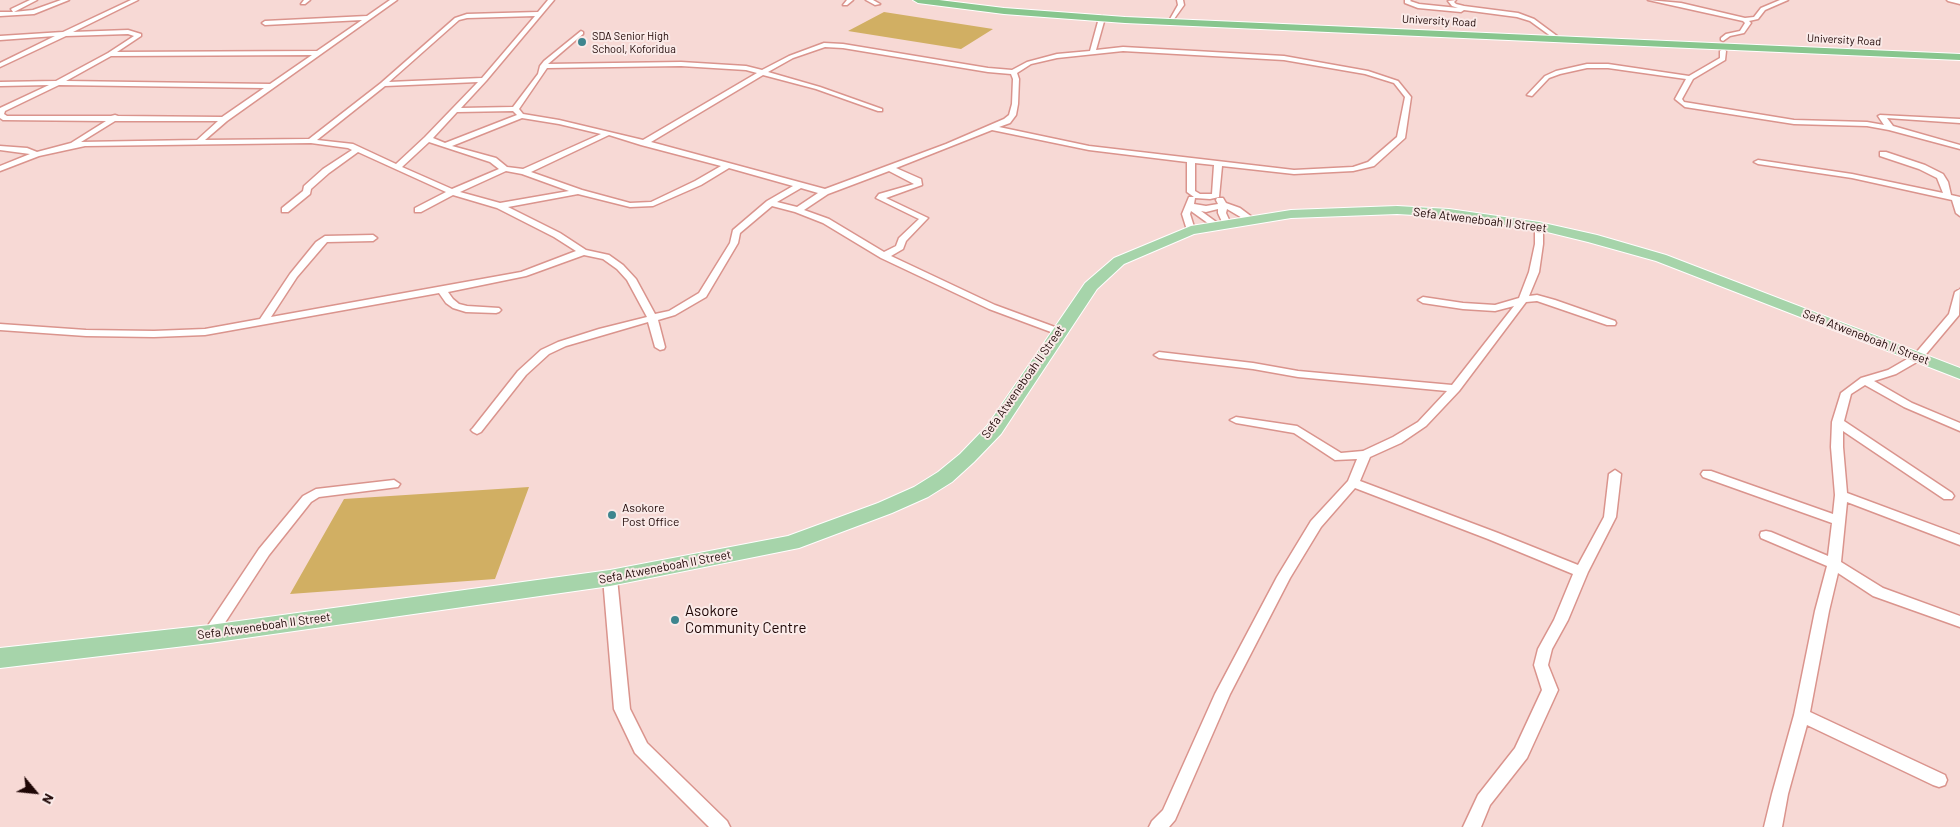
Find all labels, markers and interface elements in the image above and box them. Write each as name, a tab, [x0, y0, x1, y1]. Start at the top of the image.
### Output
street label: University Road	[1401, 12, 1477, 30]
place label: SDA Senior High School, Koforidua	[592, 29, 676, 55]
street label: University Road	[1806, 31, 1882, 49]
marker: SDA Senior High School, Koforidua	[576, 36, 588, 48]
street label: Sefa Atweneboah II Street	[1412, 205, 1548, 235]
street label: Sefa Atweneboah II Street	[1801, 306, 1931, 368]
street label: Sefa Atweneboah II Street	[979, 323, 1067, 441]
place label: Asokore Post Office	[622, 501, 679, 529]
marker: Asokore Post Office	[606, 509, 618, 521]
street label: Sefa Atweneboah II Street	[598, 547, 732, 587]
place label: Asokore Community Centre	[685, 602, 806, 637]
street label: Sefa Atweneboah II Street	[196, 610, 332, 642]
marker: Asokore Community Centre	[669, 614, 681, 626]
north arrow	[10, 767, 60, 817]
text: N	[39, 791, 58, 807]

